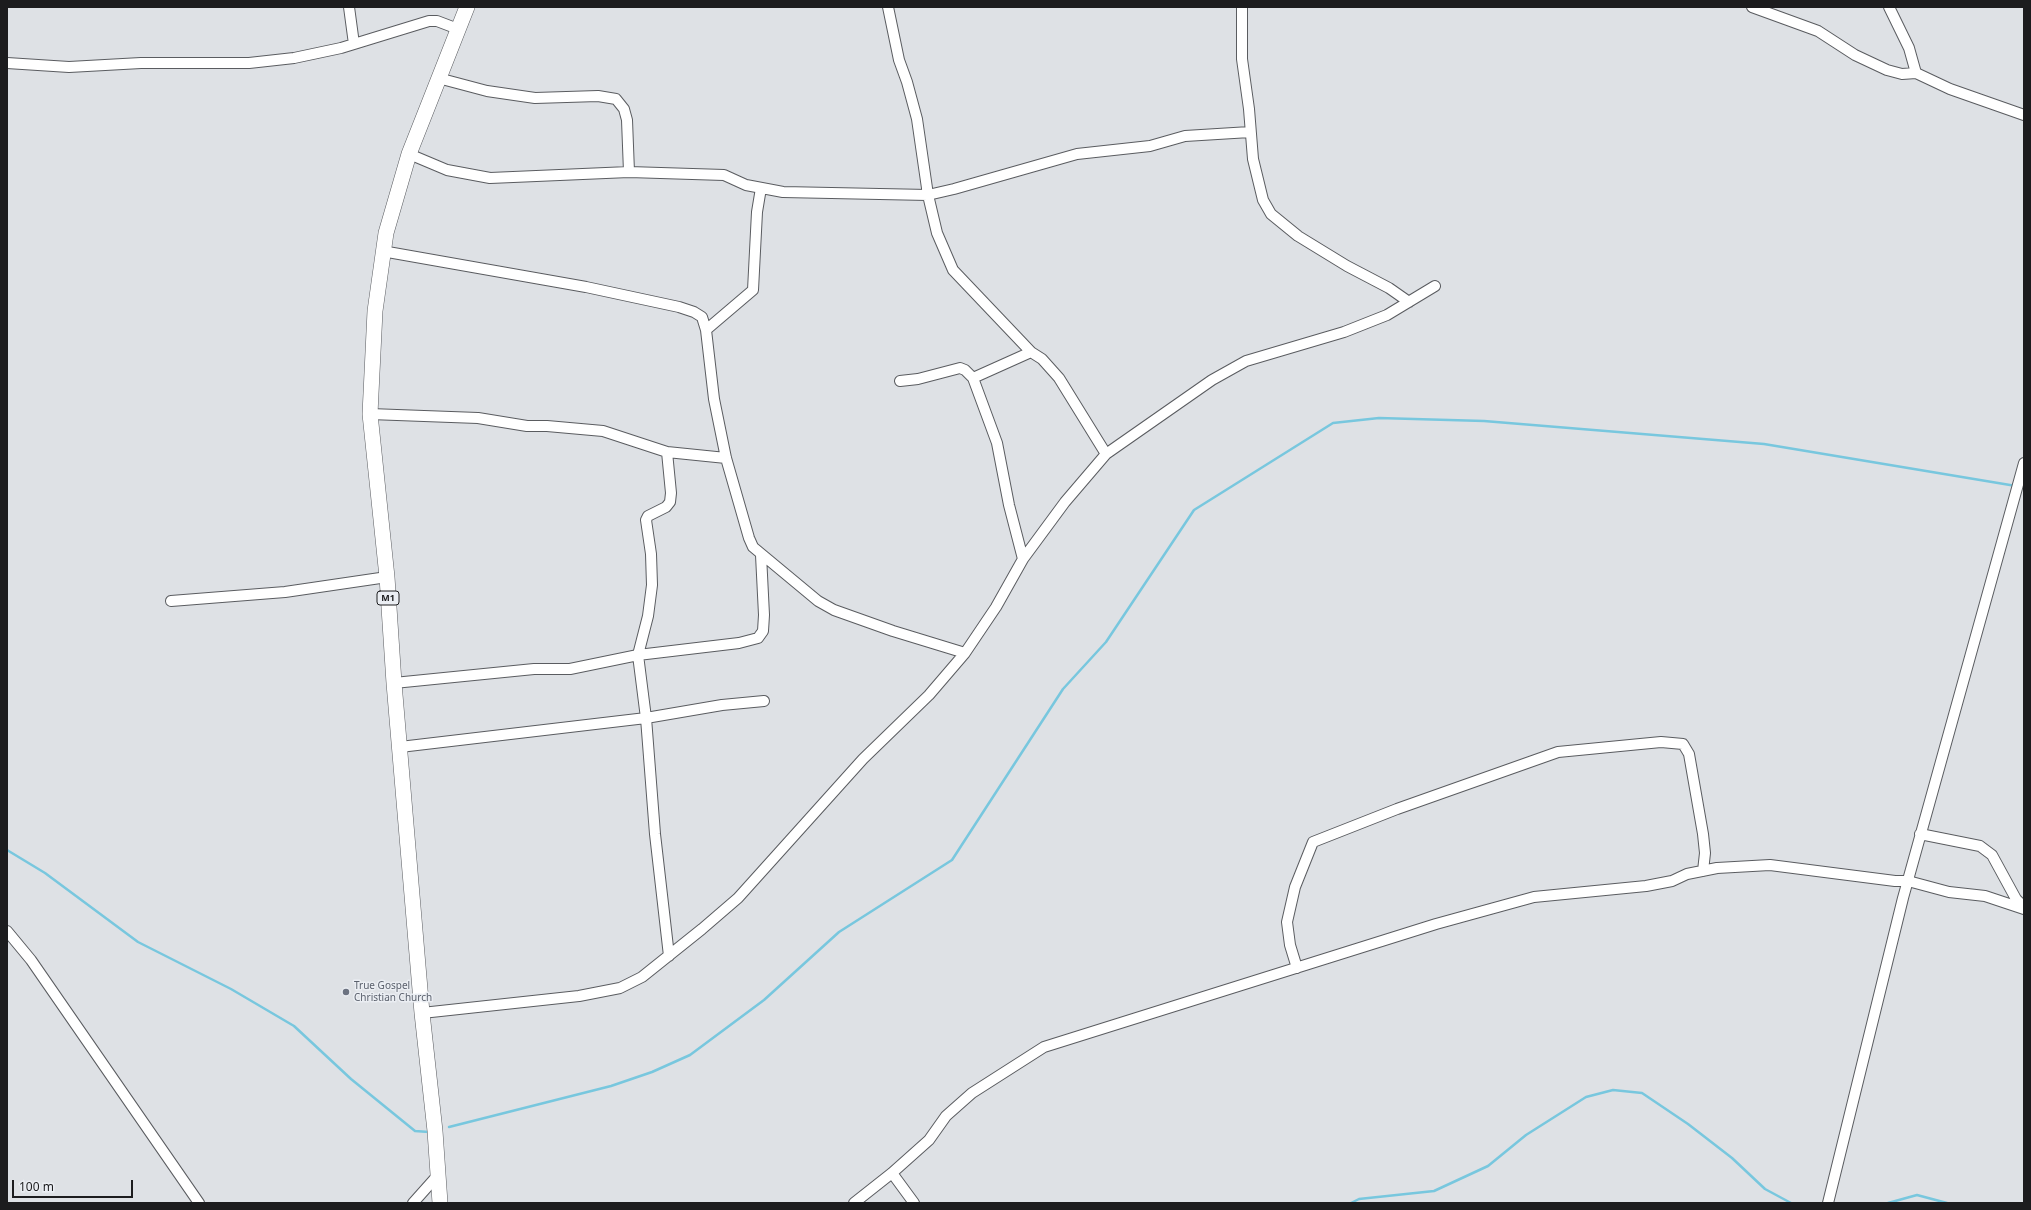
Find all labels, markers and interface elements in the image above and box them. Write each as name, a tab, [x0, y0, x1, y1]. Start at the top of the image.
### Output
road number: M1	[377, 591, 399, 605]
place label: True Gospel Christian Church	[354, 980, 432, 1004]
marker: True Gospel Christian Church	[341, 987, 351, 997]
scale bar	[14, 1172, 135, 1198]
text: 100 m	[19, 1178, 54, 1195]

